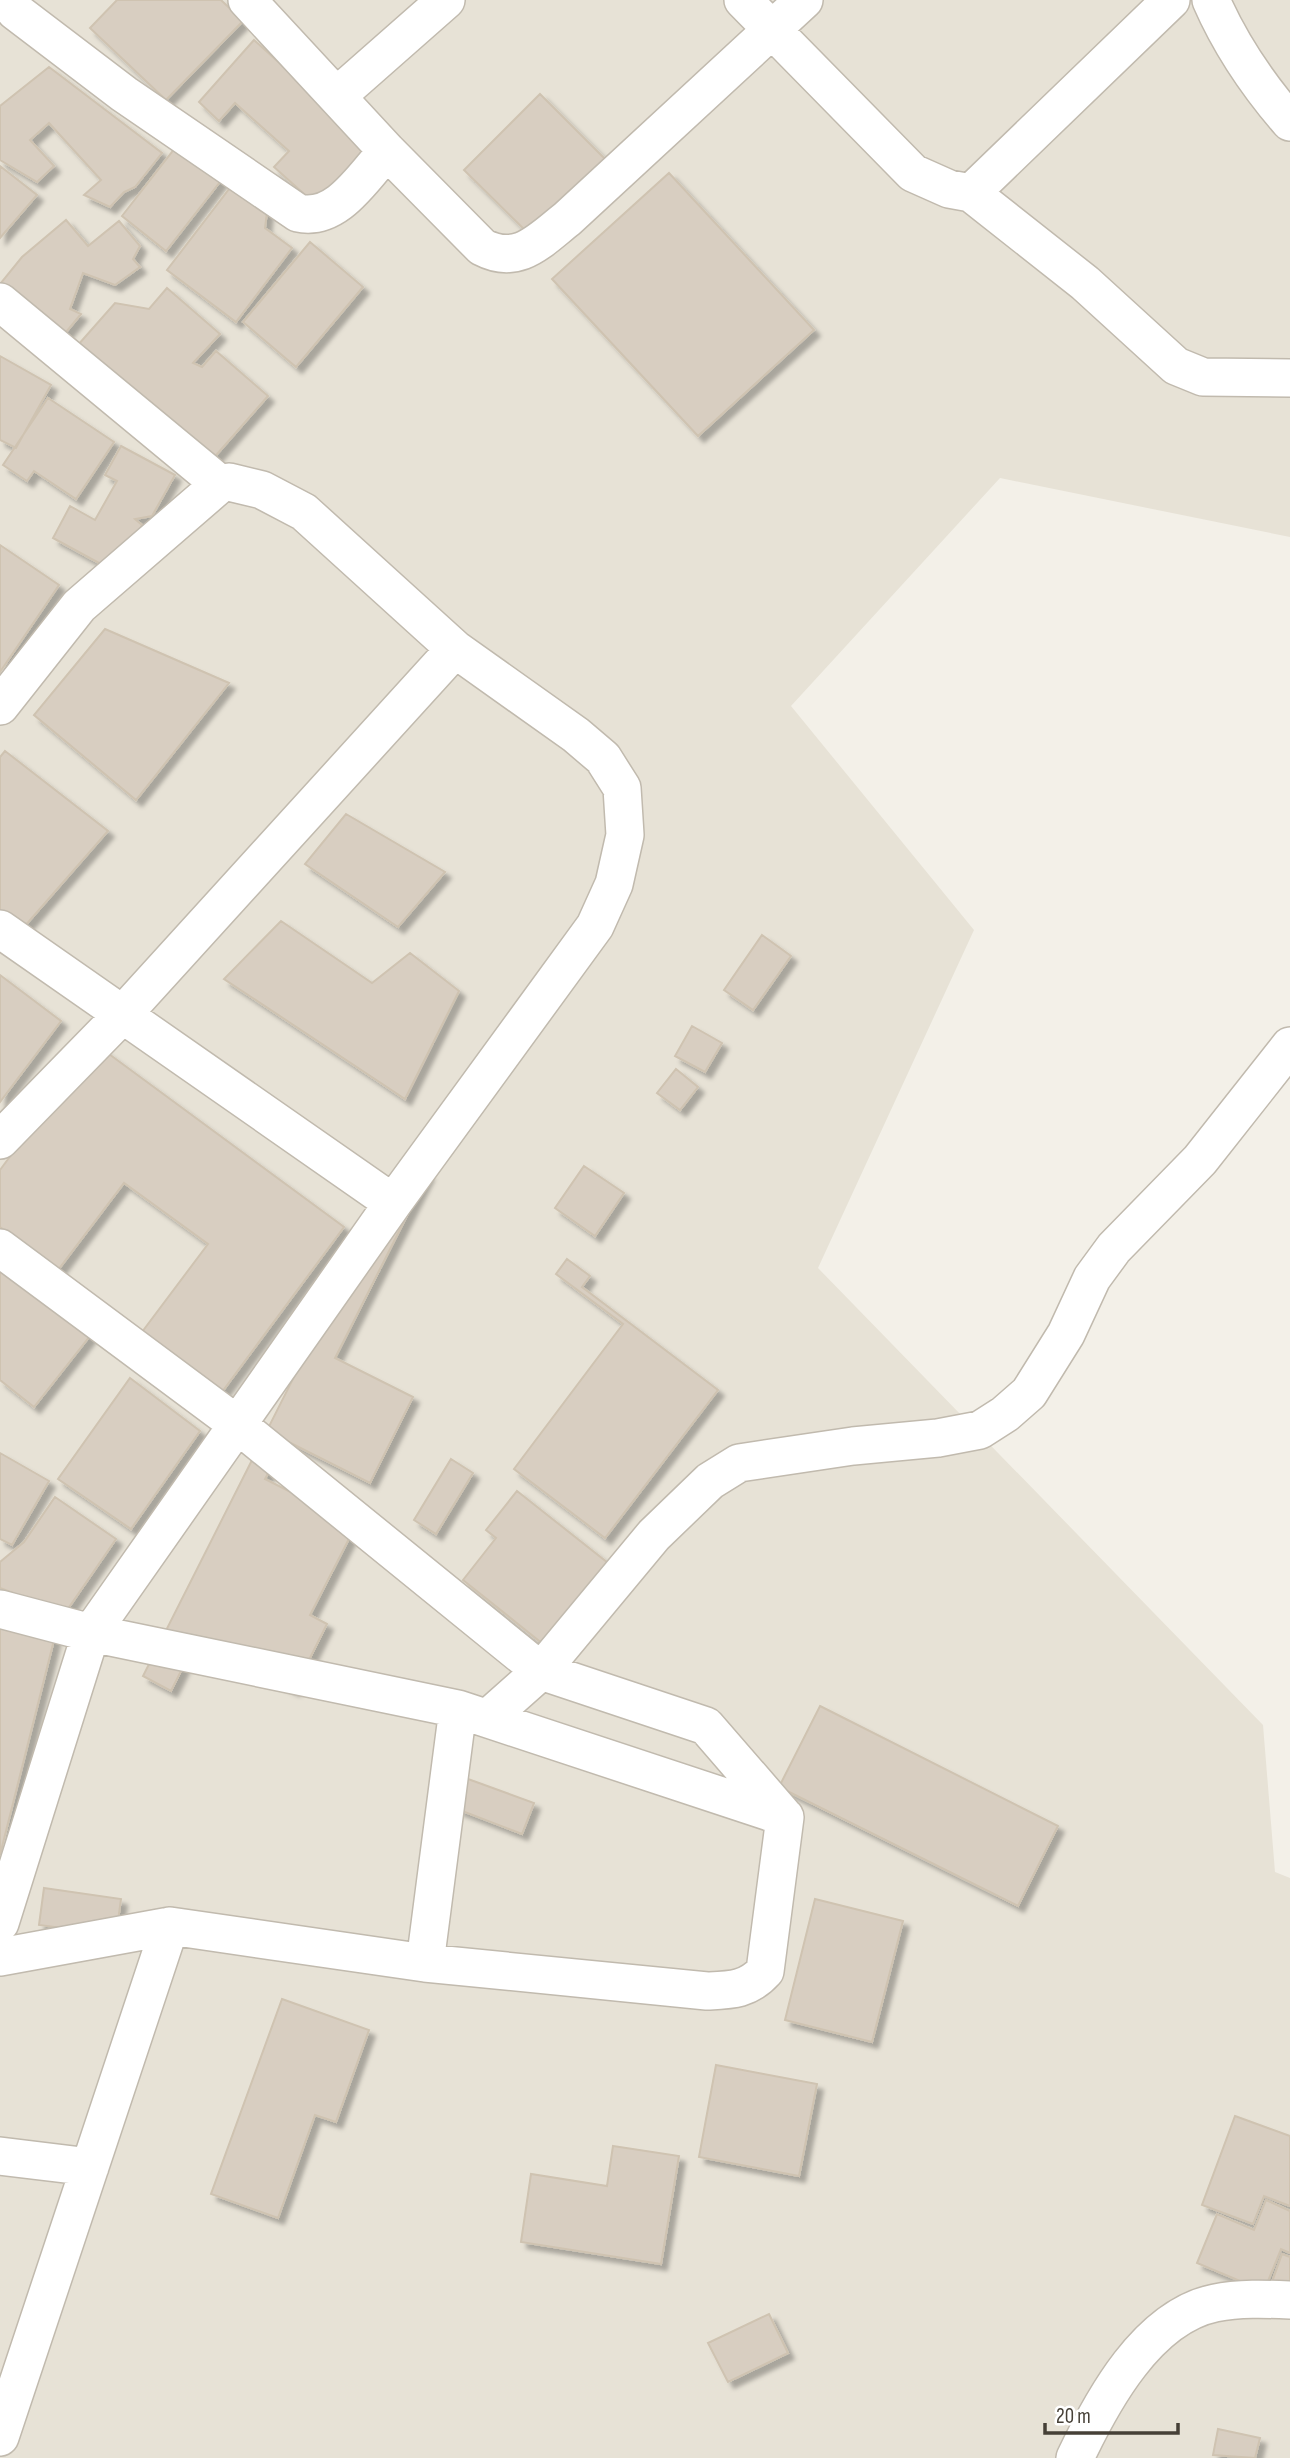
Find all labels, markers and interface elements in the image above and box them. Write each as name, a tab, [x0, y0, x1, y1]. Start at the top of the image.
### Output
scale bar	[1045, 2392, 1178, 2436]
text: 20 m	[1056, 2404, 1091, 2429]

